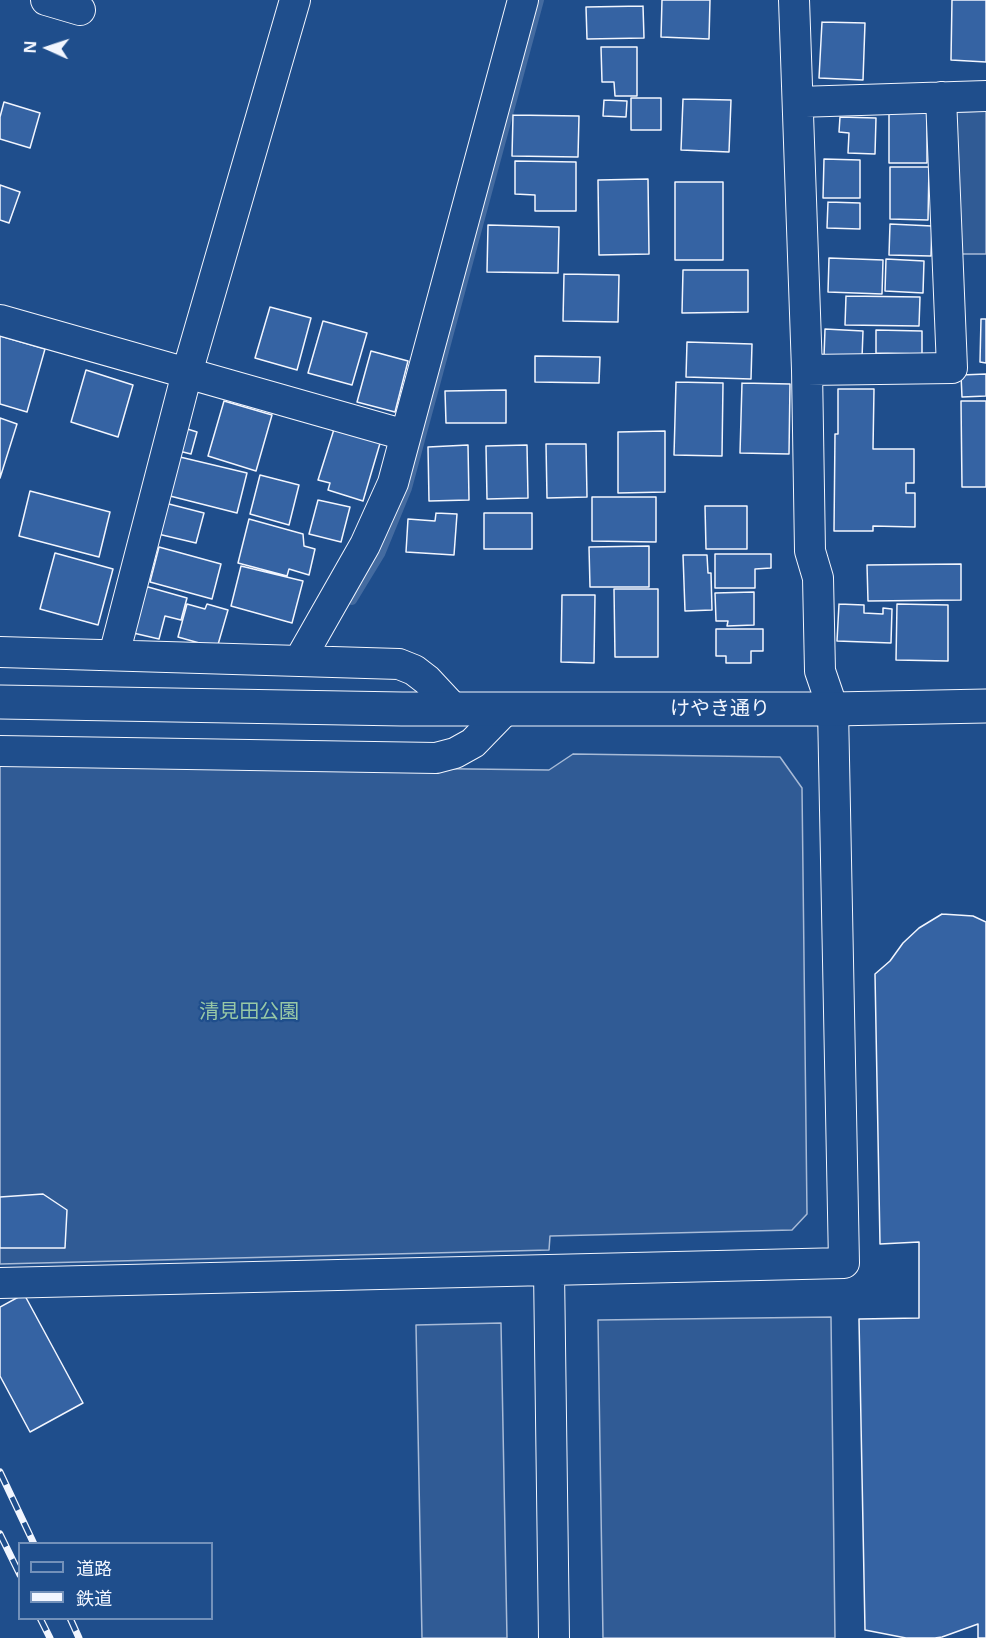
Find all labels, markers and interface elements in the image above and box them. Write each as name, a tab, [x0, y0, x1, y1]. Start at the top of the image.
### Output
north arrow	[18, 18, 78, 78]
text: N	[19, 40, 41, 54]
street label: けやき通り	[670, 697, 770, 721]
park label: 清見田公園	[199, 1000, 299, 1024]
legend	[18, 1542, 213, 1620]
text: 道路	[76, 1556, 112, 1580]
text: 鉄道	[76, 1586, 112, 1610]

